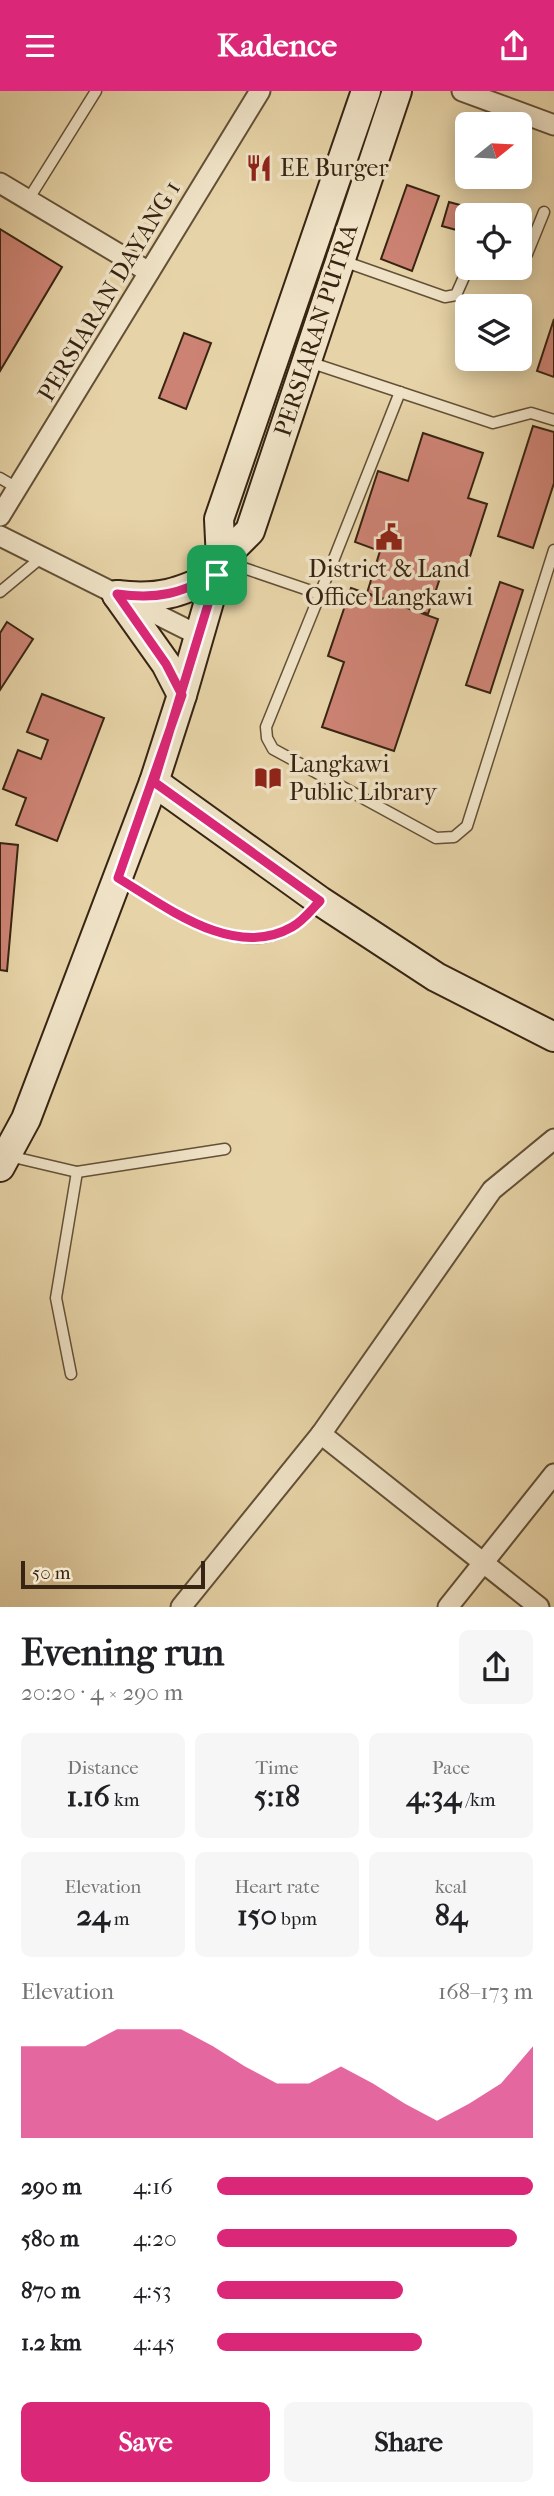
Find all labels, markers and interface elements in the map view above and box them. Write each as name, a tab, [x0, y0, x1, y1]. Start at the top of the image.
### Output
icon: menu	[21, 27, 59, 65]
text: Kadence	[217, 27, 337, 64]
icon: share	[495, 27, 533, 65]
north arrow	[455, 112, 532, 189]
map controls	[455, 112, 532, 371]
restaurant icon: EE Burger	[244, 153, 274, 183]
place label: EE Burger	[280, 154, 389, 182]
street label: PERSIARAN DAYANG 1	[32, 176, 186, 406]
button: locate	[455, 203, 532, 280]
street label: PERSIARAN PUTRA	[268, 220, 364, 440]
button: layers	[455, 294, 532, 371]
public building icon: District & Land Office Langkawi	[374, 522, 404, 552]
pin	[187, 545, 247, 605]
place label: District & Land Office Langkawi	[305, 555, 473, 611]
icon: arrive	[198, 556, 236, 594]
place label: Langkawi Public Library	[289, 750, 438, 806]
library icon: Langkawi Public Library	[253, 763, 283, 793]
scale bar	[21, 1558, 205, 1590]
text: 50 m	[32, 1562, 71, 1584]
text: Evening run	[21, 1630, 224, 1675]
button: share	[459, 1630, 533, 1704]
text: 20:20 · 4 × 290 m	[21, 1679, 183, 1706]
text: Distance	[67, 1757, 139, 1779]
text: Time	[255, 1757, 299, 1779]
text: Pace	[432, 1757, 470, 1779]
text: 1.16	[67, 1779, 110, 1814]
text: 5:18	[254, 1779, 300, 1814]
text: 4:34	[406, 1779, 461, 1814]
text: km	[110, 1789, 139, 1811]
text: /km	[461, 1789, 496, 1811]
text: Elevation	[65, 1876, 141, 1898]
text: Heart rate	[234, 1876, 320, 1898]
text: kcal	[435, 1876, 467, 1898]
text: 24	[76, 1898, 110, 1933]
text: 150	[237, 1898, 277, 1933]
text: 84	[435, 1898, 467, 1933]
text: m	[110, 1908, 130, 1930]
text: bpm	[277, 1908, 317, 1930]
text: Elevation	[21, 1978, 114, 2005]
text: 168–173 m	[438, 1978, 533, 2005]
text: 290 m	[21, 2173, 82, 2200]
text: 4:16	[133, 2173, 173, 2200]
text: 580 m	[21, 2225, 79, 2252]
text: 4:20	[133, 2225, 177, 2252]
text: 870 m	[21, 2277, 80, 2304]
text: 4:53	[133, 2277, 172, 2304]
text: 1.2 km	[21, 2329, 81, 2356]
text: 4:45	[133, 2329, 175, 2356]
button: Save	[21, 2402, 270, 2482]
button: Share	[284, 2402, 533, 2482]

